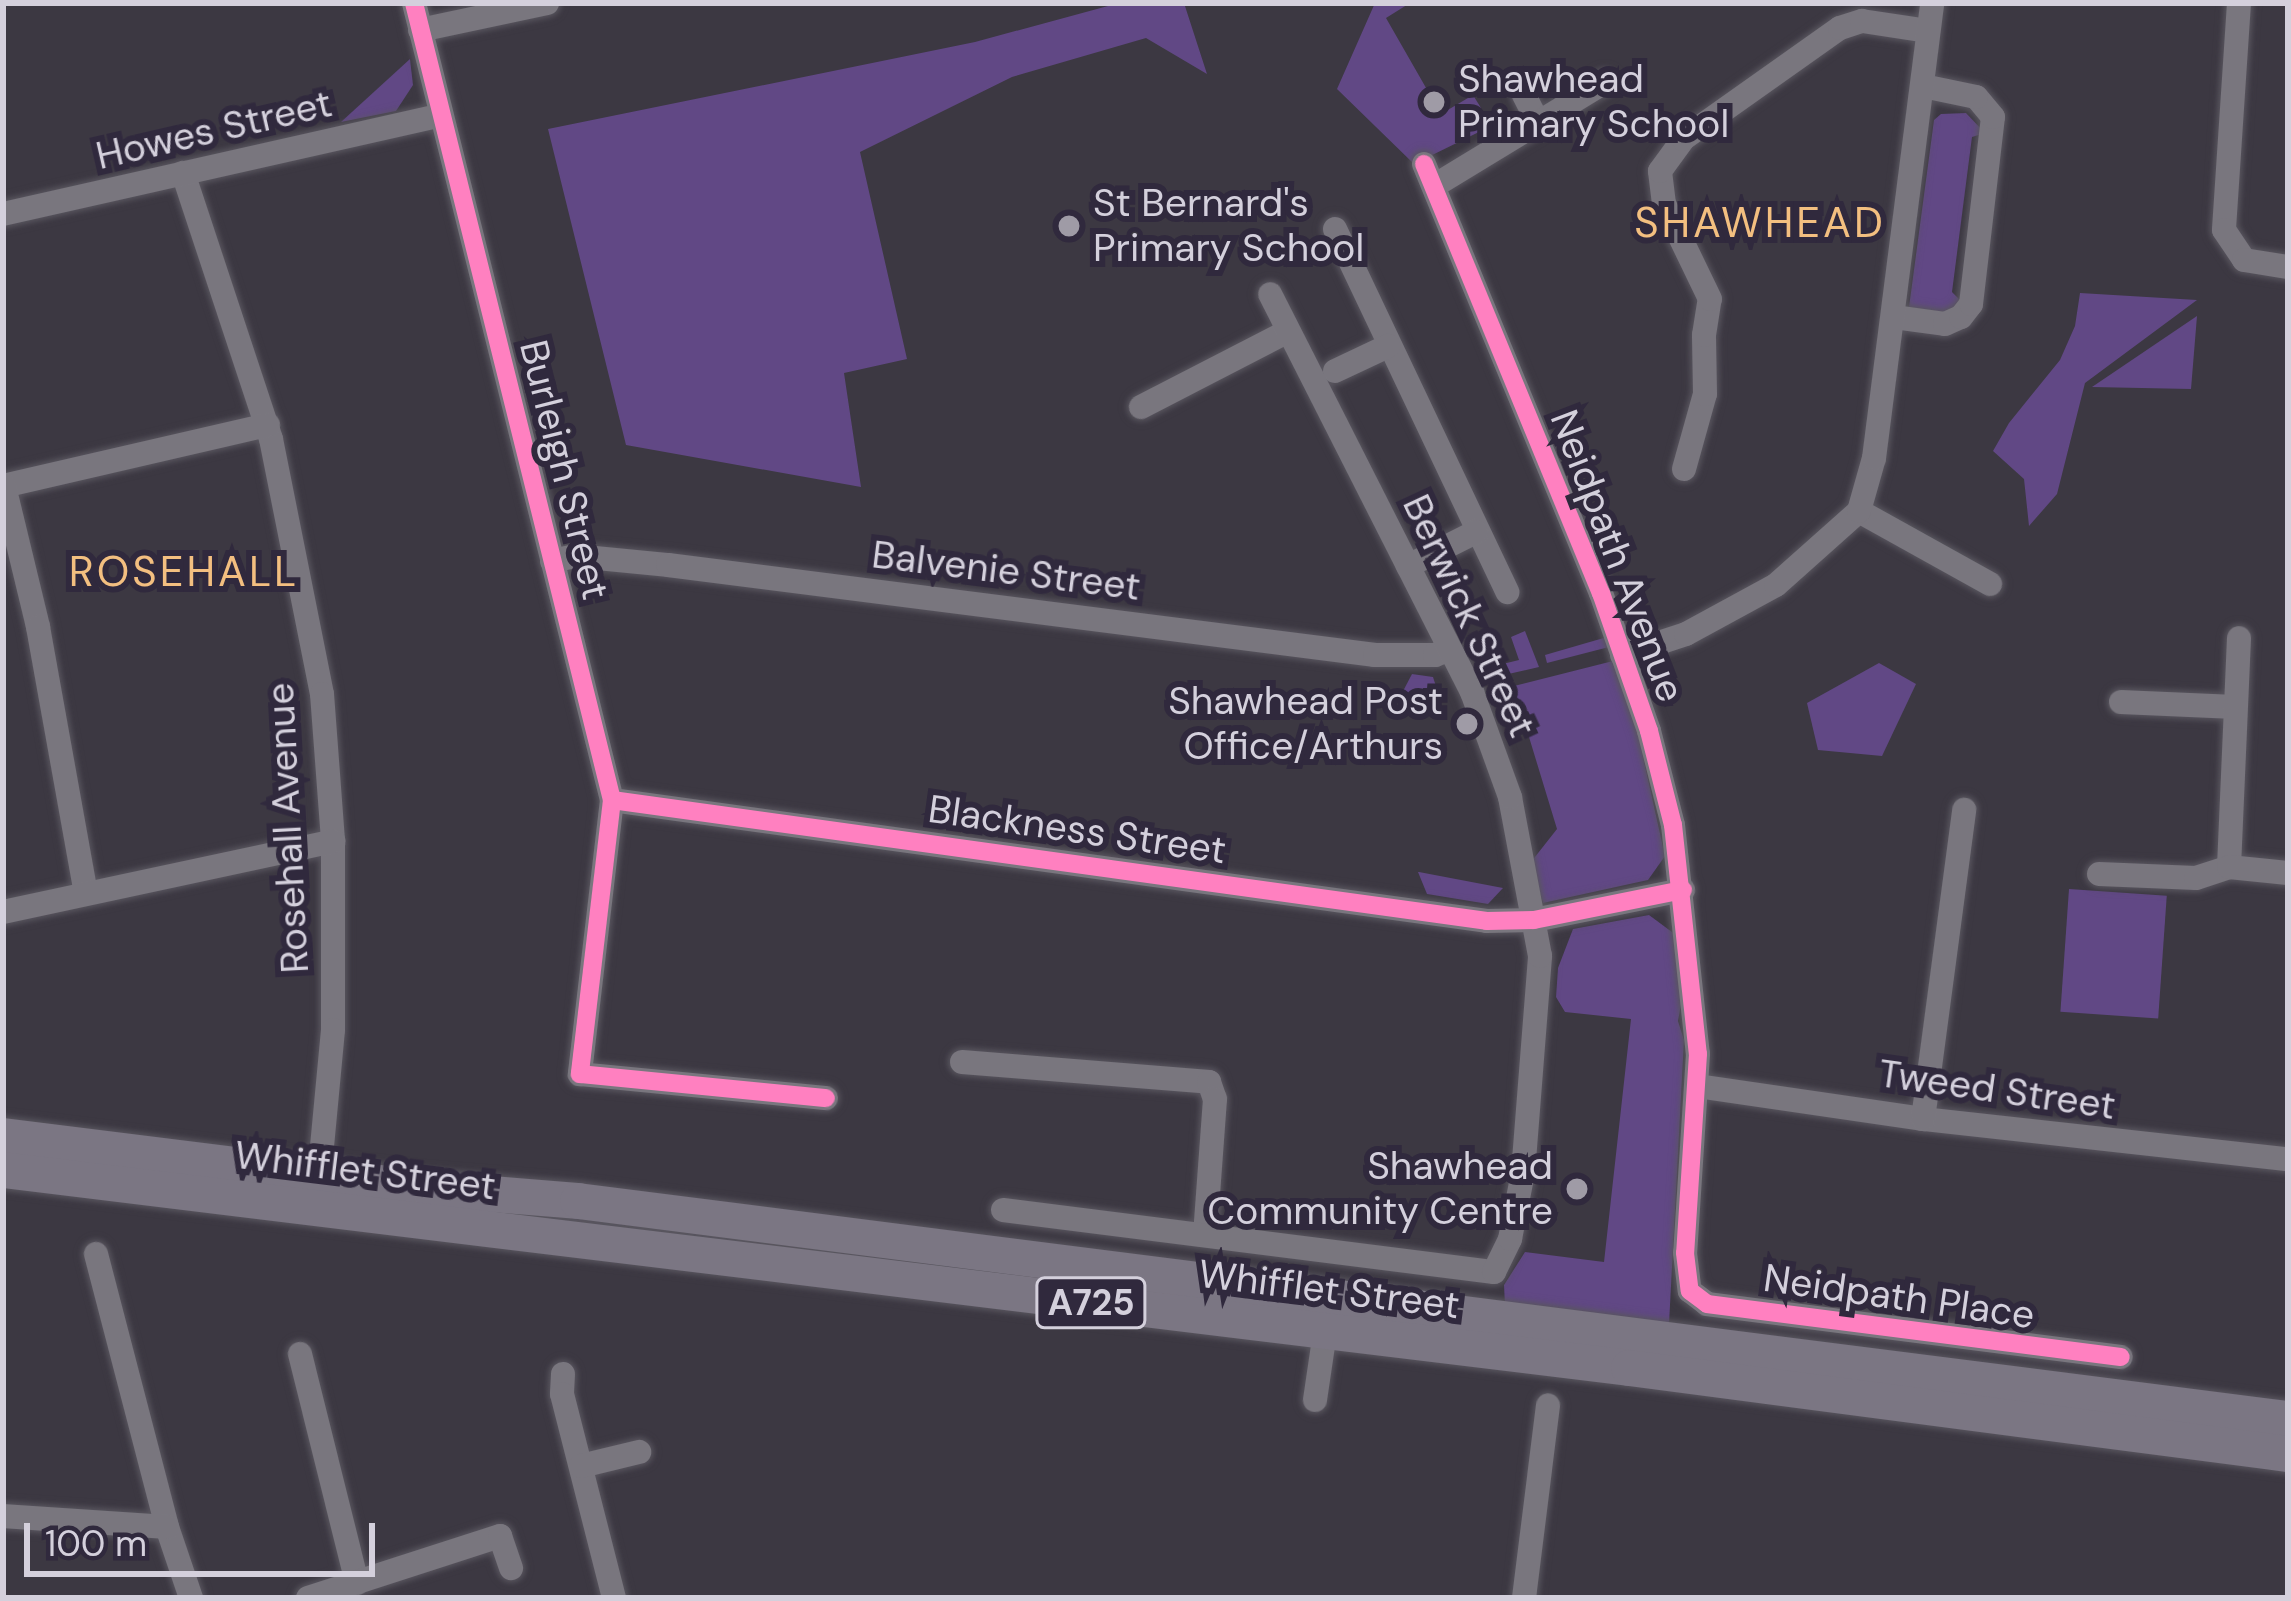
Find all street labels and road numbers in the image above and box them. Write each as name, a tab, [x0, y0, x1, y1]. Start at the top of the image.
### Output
street label: Howes Street	[92, 80, 336, 180]
street label: Burleigh Street	[509, 335, 619, 605]
street label: Neidpath Avenue	[1540, 404, 1694, 708]
street label: Berwick Street	[1392, 487, 1546, 745]
street label: Balvenie Street	[869, 531, 1143, 611]
street label: Rosehall Avenue	[257, 682, 319, 974]
street label: Blackness Street	[925, 786, 1229, 874]
street label: Tweed Street	[1876, 1050, 2118, 1130]
street label: Whifflet Street	[232, 1132, 498, 1210]
street label: Whifflet Street	[1196, 1251, 1462, 1329]
street label: Neidpath Place	[1761, 1255, 2037, 1339]
road number: A725	[1034, 1273, 1148, 1333]

